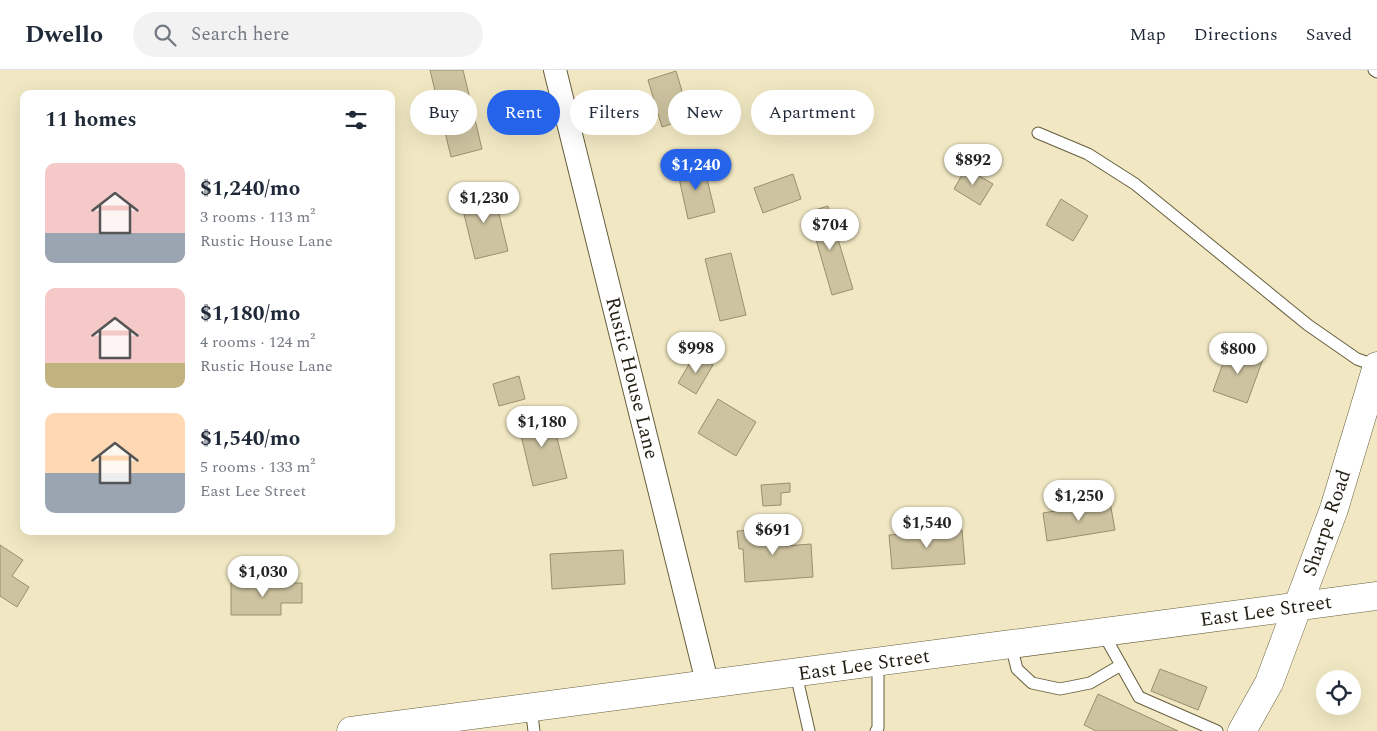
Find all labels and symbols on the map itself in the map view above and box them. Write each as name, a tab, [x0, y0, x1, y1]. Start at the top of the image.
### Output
pin: $892	[943, 144, 1003, 186]
pin: $1,240	[655, 148, 737, 191]
pin: $1,230	[443, 182, 525, 224]
pin: $704	[800, 208, 860, 251]
street label: Rustic House Lane	[597, 294, 667, 462]
pin: $998	[666, 332, 726, 374]
pin: $800	[1208, 332, 1268, 375]
pin: $1,180	[501, 406, 583, 448]
street label: Sharpe Road	[1295, 466, 1359, 580]
pin: $1,250	[1038, 480, 1120, 522]
pin: $1,540	[886, 506, 968, 549]
pin: $691	[743, 514, 803, 556]
pin: $1,030	[222, 556, 304, 598]
street label: East Lee Street	[1198, 587, 1334, 635]
street label: East Lee Street	[796, 641, 932, 689]

